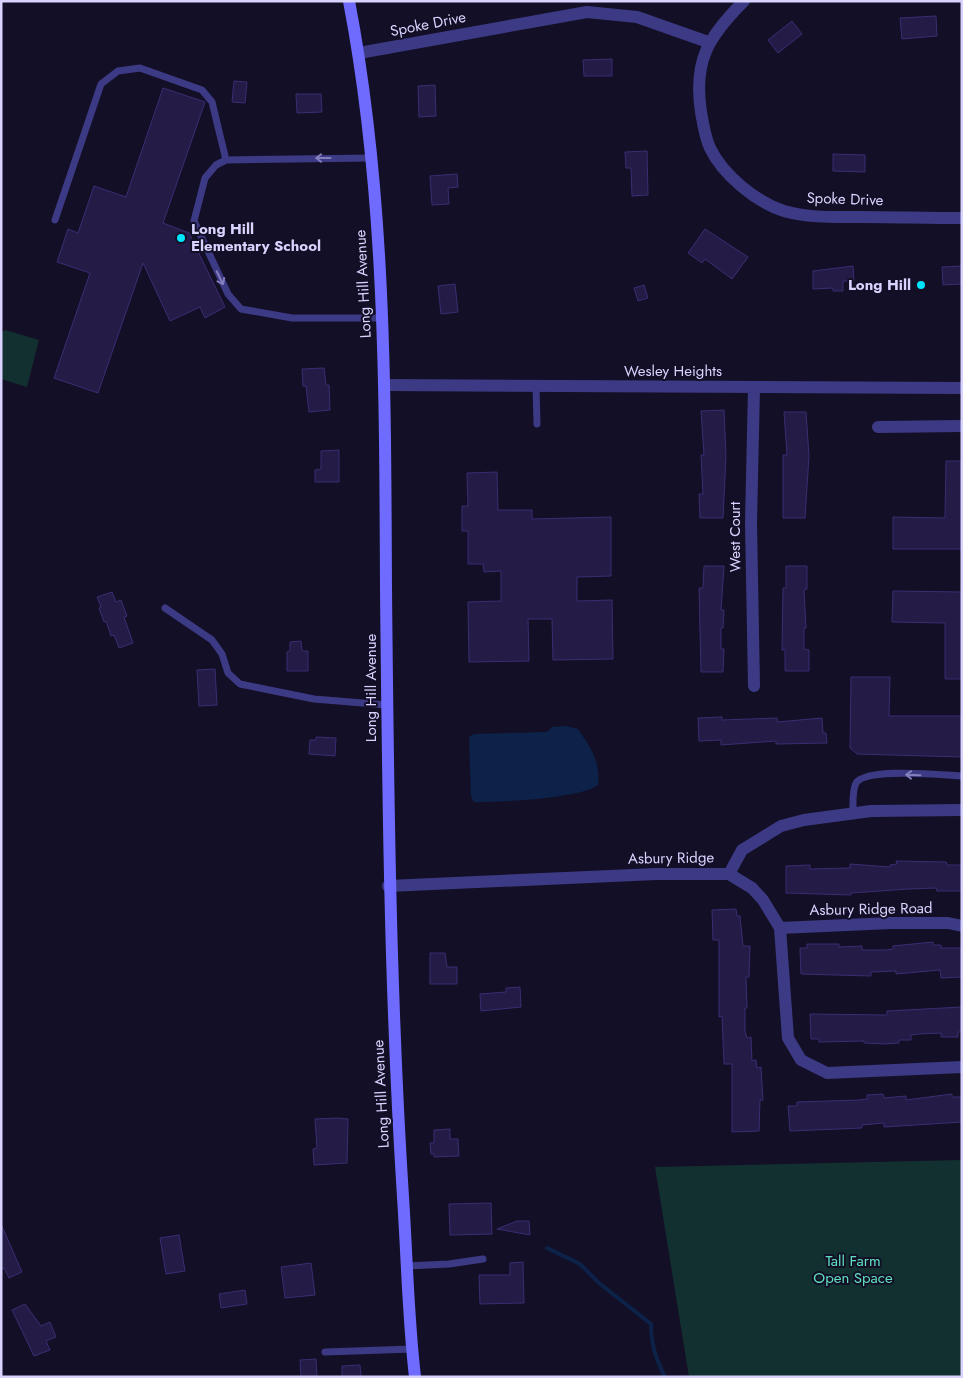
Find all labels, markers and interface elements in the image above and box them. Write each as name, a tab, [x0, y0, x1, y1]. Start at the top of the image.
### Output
street label: Spoke Drive	[388, 6, 468, 42]
one-way arrow	[315, 153, 332, 163]
street label: Spoke Drive	[806, 187, 884, 211]
place label: Long Hill Elementary School	[191, 218, 321, 257]
street label: Long Hill Avenue	[349, 229, 377, 339]
marker: Long Hill Elementary School	[175, 232, 187, 244]
one-way arrow	[216, 270, 225, 285]
place label: Long Hill	[848, 274, 911, 296]
marker: Long Hill	[915, 279, 927, 291]
street label: Wesley Heights	[624, 360, 722, 382]
street label: West Court	[724, 501, 746, 572]
street label: Long Hill Avenue	[360, 633, 382, 742]
one-way arrow	[905, 770, 921, 779]
street label: Asbury Ridge	[628, 846, 715, 870]
street label: Asbury Ridge Road	[809, 897, 933, 921]
street label: Long Hill Avenue	[367, 1039, 395, 1149]
park label: Tall Farm Open Space	[813, 1250, 893, 1289]

